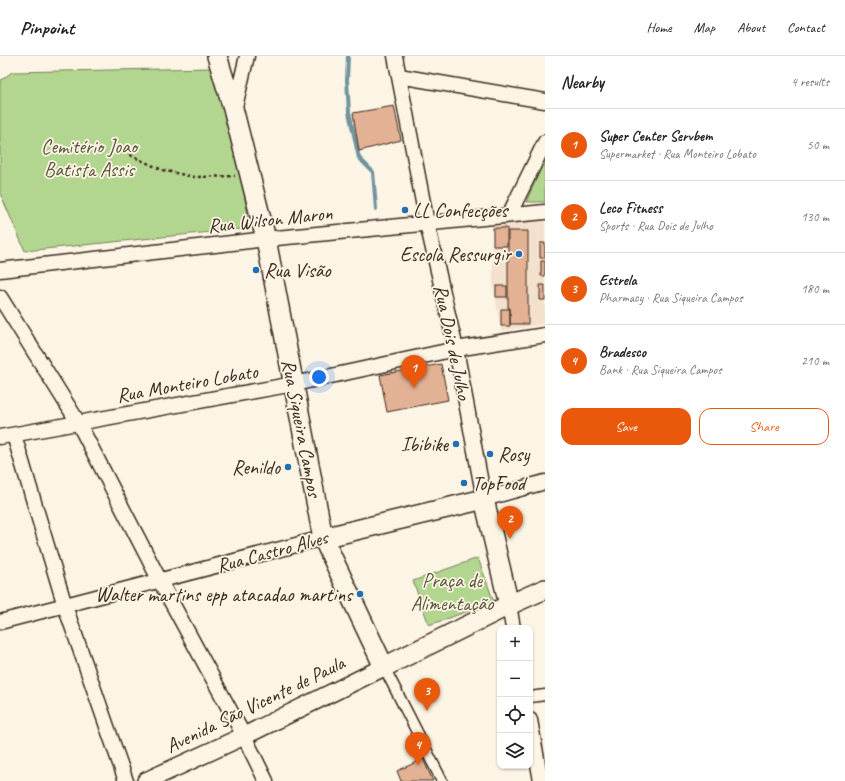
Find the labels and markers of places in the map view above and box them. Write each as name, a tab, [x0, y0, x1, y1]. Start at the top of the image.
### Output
place label: LL Confecções	[413, 198, 510, 223]
marker: LL Confecções	[400, 205, 410, 215]
place label: Escola Ressurgir	[400, 242, 513, 267]
marker: Escola Ressurgir	[514, 249, 524, 259]
place label: Rua Visão	[264, 258, 331, 283]
marker: Rua Visão	[251, 265, 261, 275]
pin: 1	[401, 355, 427, 388]
place label: Ibibike	[401, 432, 449, 457]
marker: Ibibike	[451, 439, 461, 449]
place label: Rosy	[498, 442, 530, 467]
marker: Rosy	[485, 449, 495, 459]
place label: Renildo	[232, 455, 281, 480]
marker: Renildo	[283, 462, 293, 472]
place label: TopFood	[472, 471, 528, 496]
marker: TopFood	[459, 478, 469, 488]
pin: 2	[497, 506, 523, 539]
place label: Walter martins epp atacadao martins	[96, 582, 354, 607]
marker: Walter martins epp atacadao martins	[355, 589, 365, 599]
pin: 3	[414, 678, 440, 711]
pin: 4	[405, 732, 431, 765]

